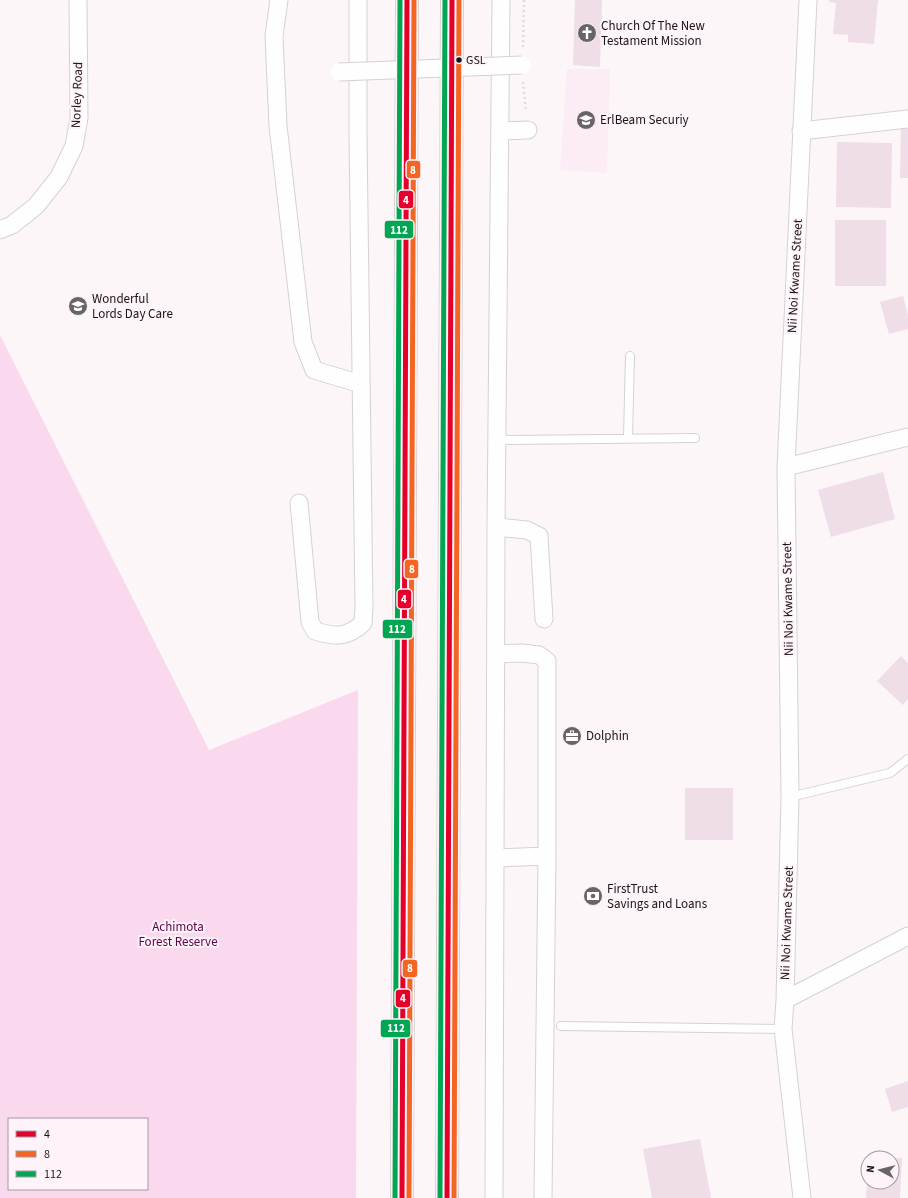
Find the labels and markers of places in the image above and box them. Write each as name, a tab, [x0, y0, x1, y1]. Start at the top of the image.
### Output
place label: Church Of The New Testament Mission	[601, 17, 706, 50]
church icon: Church Of The New Testament Mission	[576, 22, 598, 44]
place label: GSL	[466, 52, 486, 69]
marker: GSL	[454, 55, 464, 65]
school or university icon: ErlBeam Securiy	[575, 109, 597, 131]
place label: ErlBeam Securiy	[600, 111, 689, 129]
place label: Wonderful Lords Day Care	[92, 290, 173, 323]
school or university icon: Wonderful Lords Day Care	[67, 295, 89, 317]
office icon: Dolphin	[561, 725, 583, 747]
place label: Dolphin	[586, 727, 629, 745]
place label: FirstTrust Savings and Loans	[607, 880, 708, 913]
bank icon: FirstTrust Savings and Loans	[582, 885, 604, 907]

